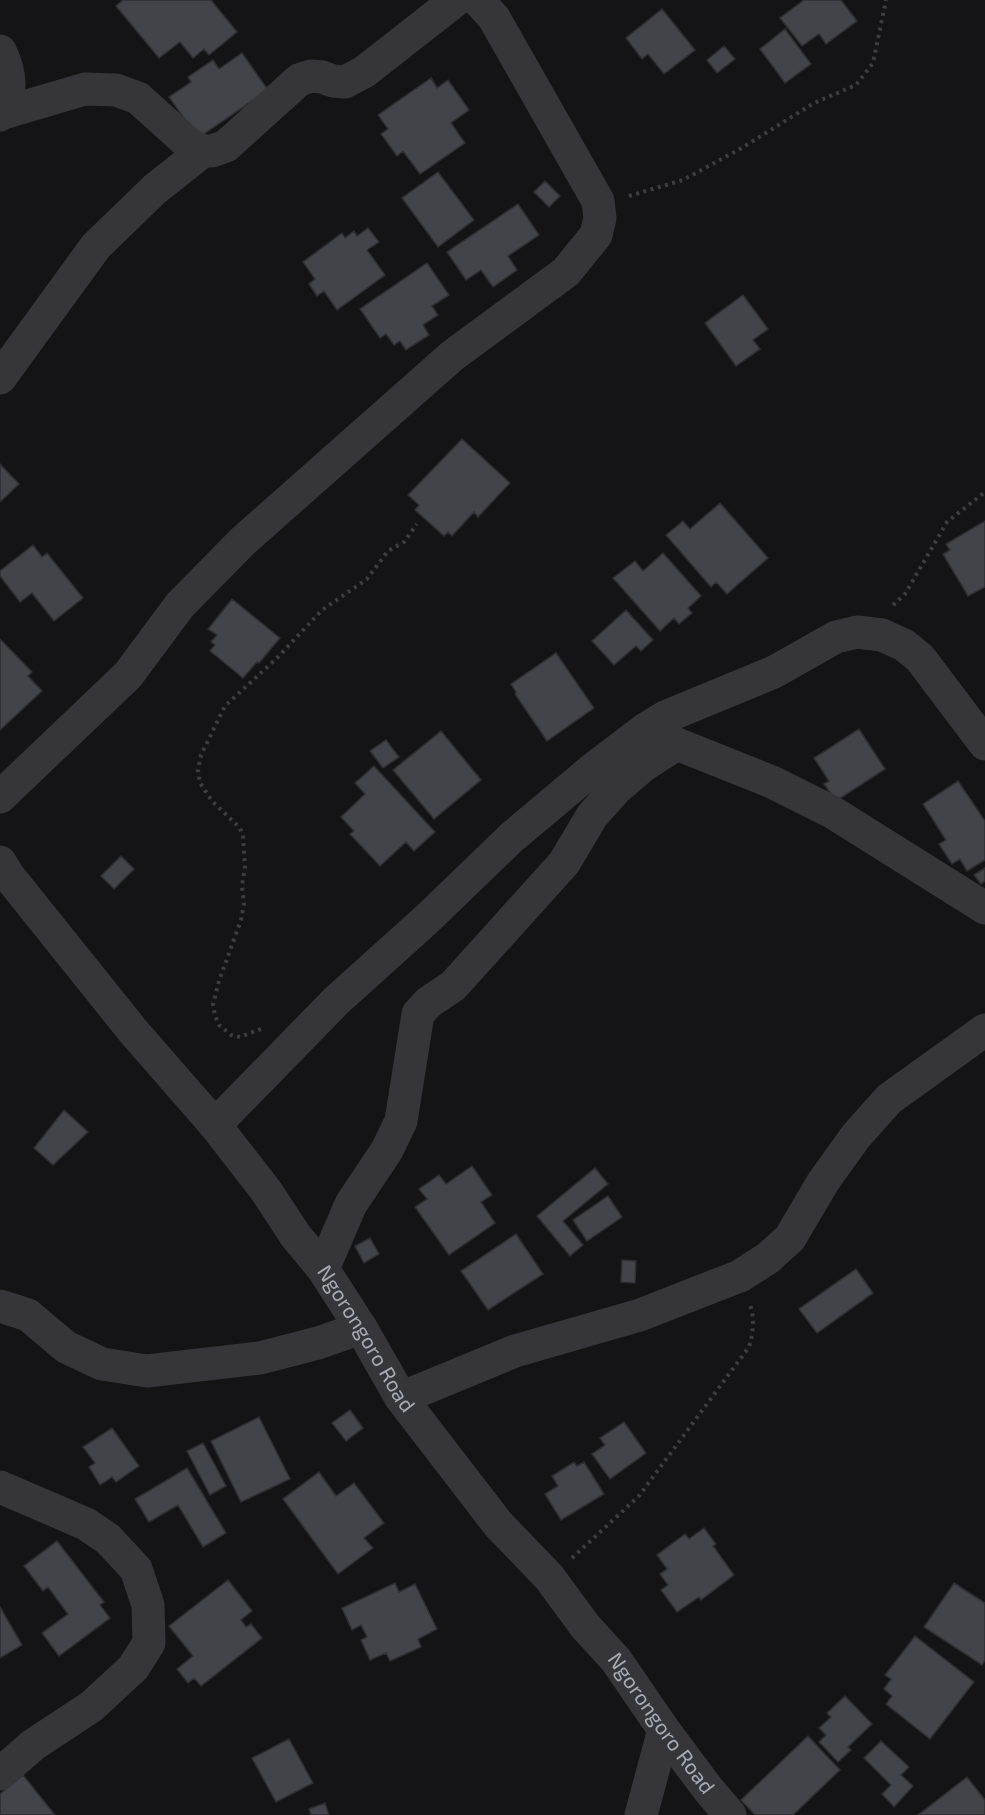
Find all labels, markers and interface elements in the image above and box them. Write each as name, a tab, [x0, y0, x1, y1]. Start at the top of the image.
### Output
street label: Ngorongoro Road	[313, 1260, 421, 1416]
street label: Ngorongoro Road	[604, 1647, 721, 1798]

